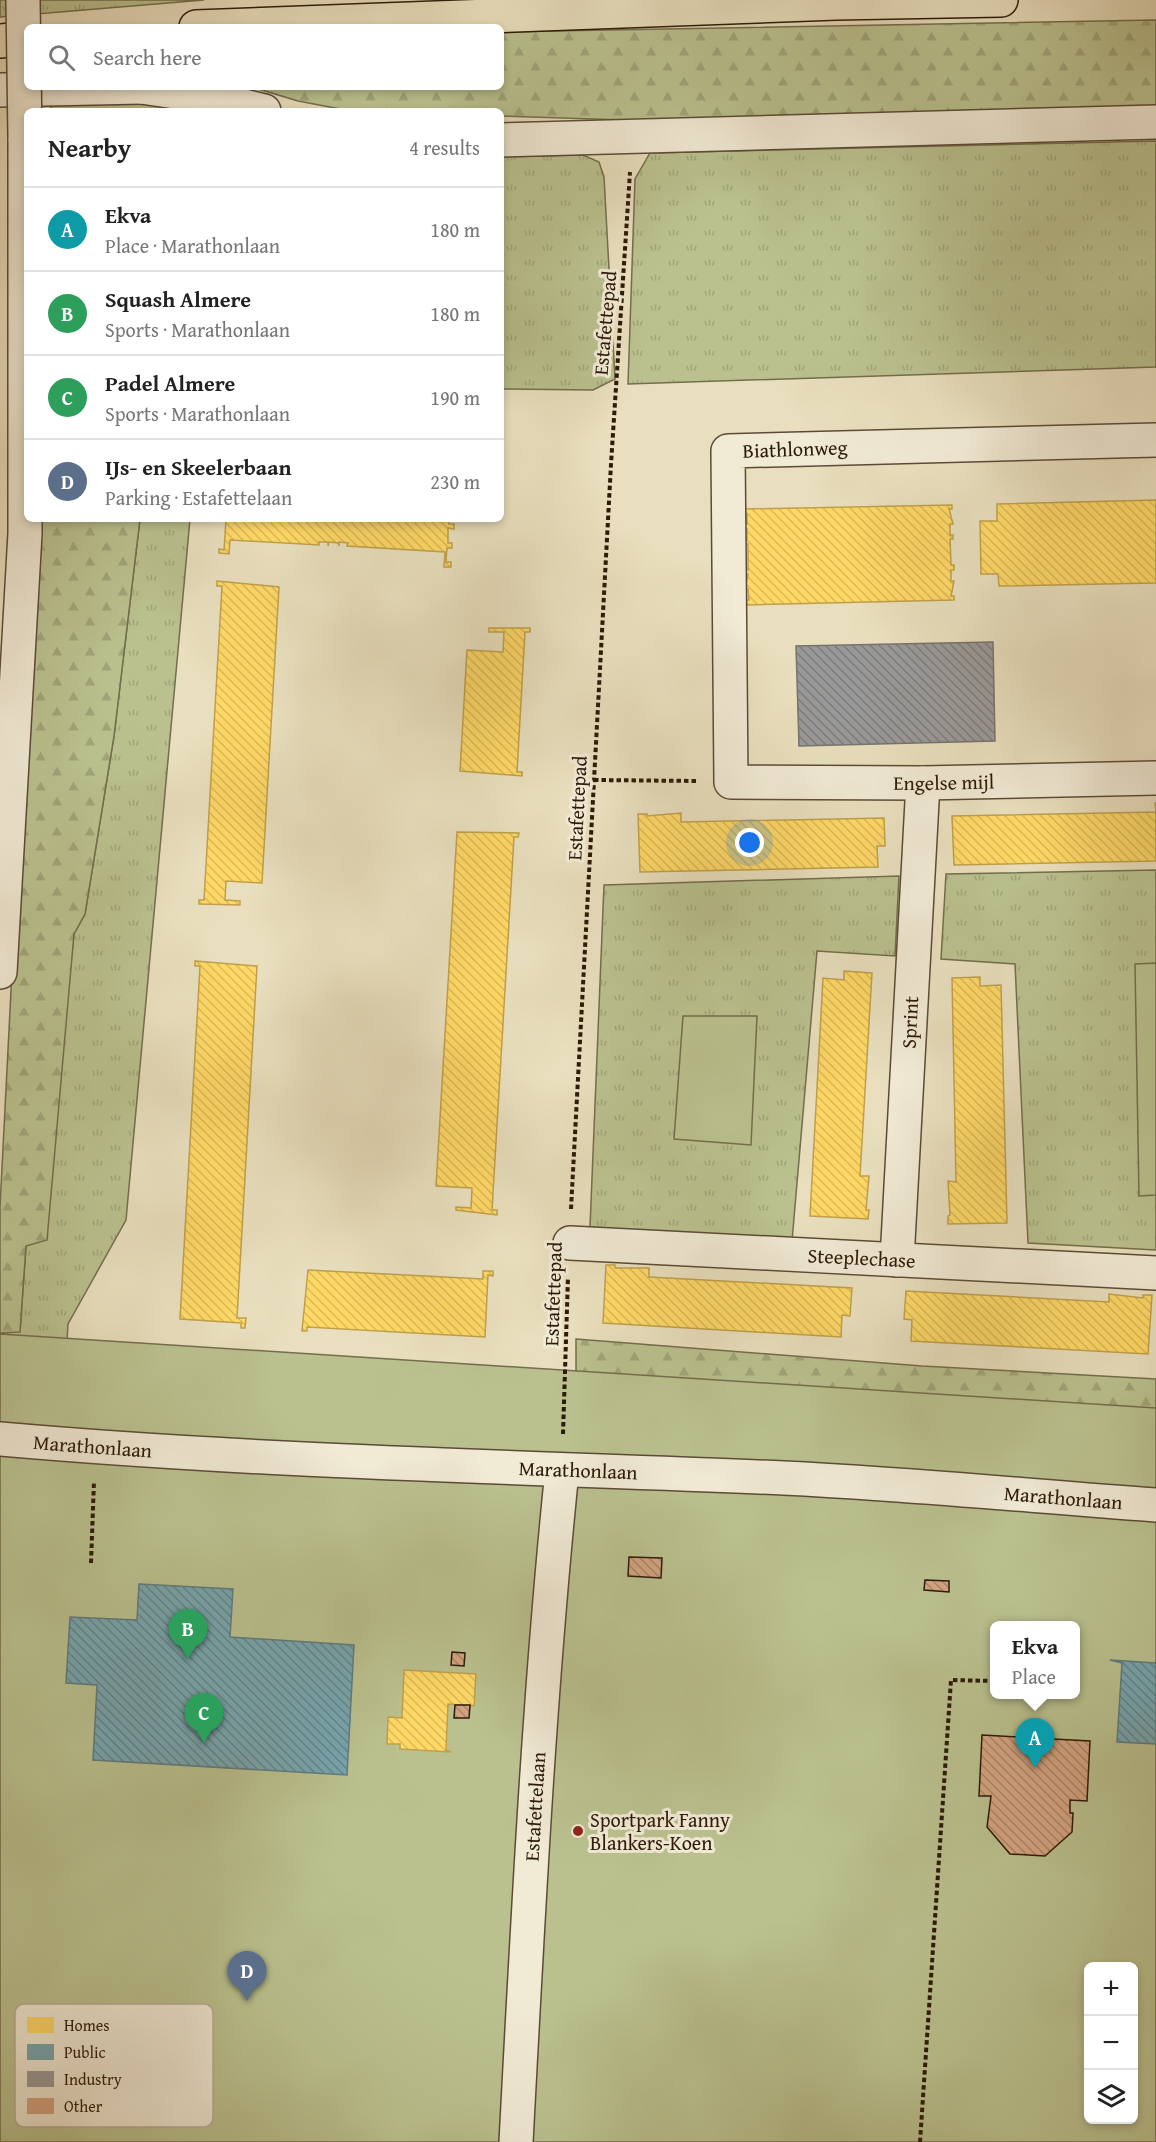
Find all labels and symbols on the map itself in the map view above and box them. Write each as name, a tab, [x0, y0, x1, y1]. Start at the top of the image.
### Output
street label: Estafettepad	[585, 269, 624, 376]
street label: Biathlonweg	[742, 432, 848, 465]
street label: Estafettepad	[559, 755, 594, 861]
street label: Engelse mijl	[893, 766, 995, 797]
your location	[735, 828, 764, 857]
street label: Sprint	[894, 995, 925, 1049]
street label: Steeplechase	[807, 1240, 916, 1275]
street label: Estafettepad	[536, 1241, 569, 1347]
street label: Marathonlaan	[32, 1427, 153, 1465]
street label: Marathonlaan	[518, 1453, 638, 1486]
street label: Marathonlaan	[1003, 1478, 1124, 1516]
pin: B	[168, 1610, 207, 1659]
pin: C	[184, 1694, 224, 1743]
pin: A	[1016, 1718, 1054, 1768]
street label: Estafettelaan	[516, 1751, 552, 1862]
place label: Sportpark Fanny Blankers-Koen	[590, 1805, 730, 1857]
marker: Sportpark Fanny Blankers-Koen	[571, 1824, 585, 1838]
pin: D	[228, 1952, 266, 2001]
legend	[15, 2004, 213, 2127]
text: Homes	[64, 2013, 110, 2037]
text: Public	[64, 2040, 106, 2064]
text: Industry	[64, 2067, 122, 2091]
text: Other	[64, 2094, 103, 2118]

